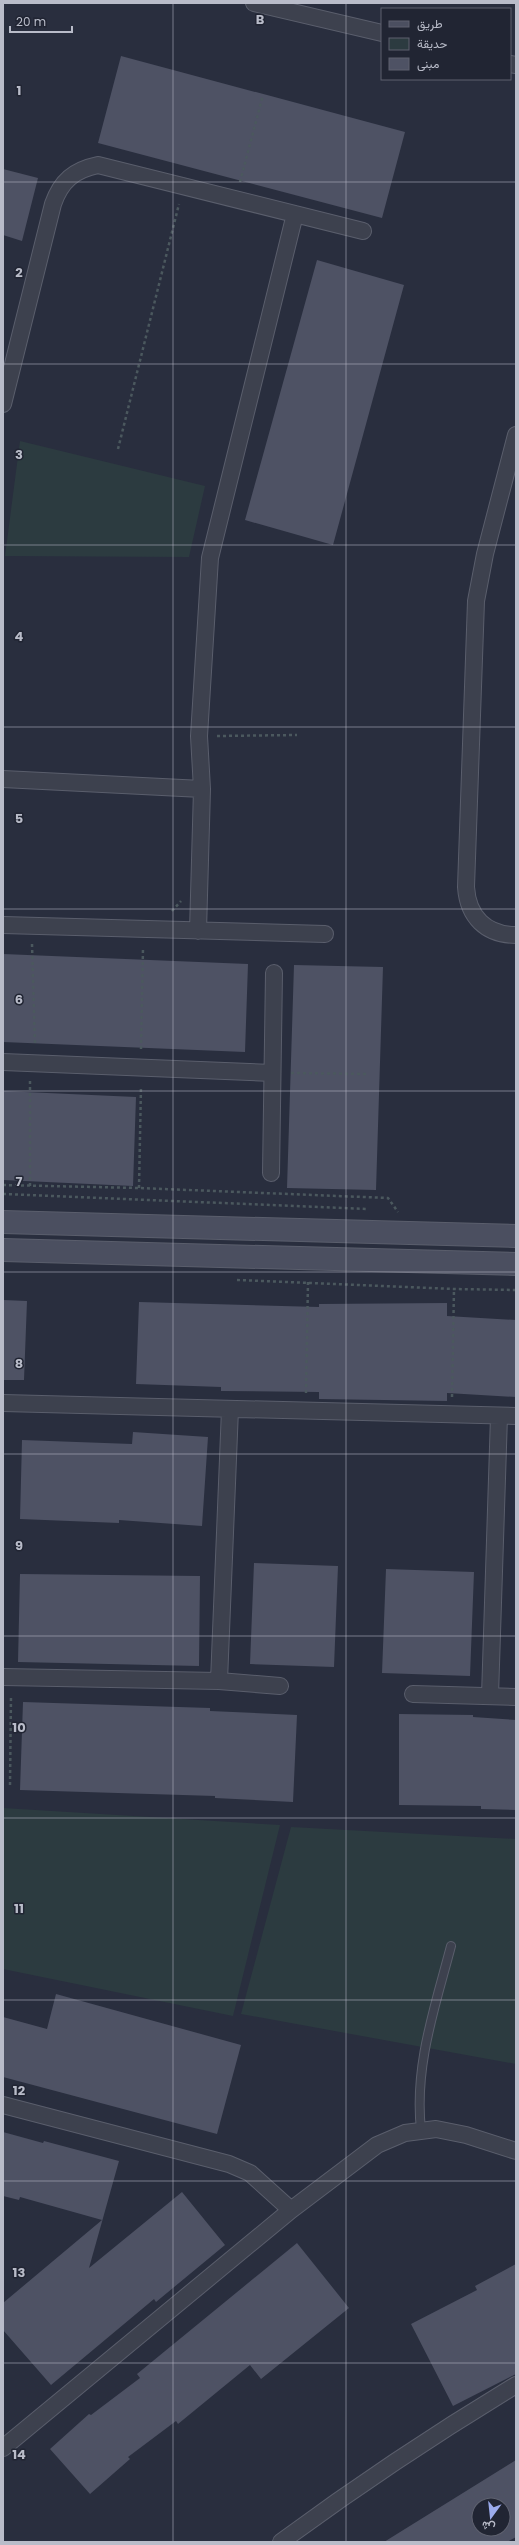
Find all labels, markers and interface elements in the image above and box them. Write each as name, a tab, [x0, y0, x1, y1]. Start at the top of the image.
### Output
scale bar	[10, 8, 72, 34]
legend	[381, 8, 511, 80]
text: B	[256, 10, 265, 29]
text: 20 m	[16, 13, 46, 30]
text: طريق	[417, 15, 443, 32]
text: حديقة	[417, 35, 447, 52]
text: مبنى	[417, 55, 439, 72]
text: 1	[17, 81, 21, 100]
text: 2	[15, 263, 23, 282]
text: 3	[15, 445, 23, 464]
text: 4	[15, 627, 24, 646]
text: 5	[15, 809, 23, 828]
text: 6	[15, 990, 23, 1009]
text: 7	[16, 1172, 23, 1191]
text: 8	[15, 1354, 23, 1373]
text: 9	[15, 1536, 23, 1555]
text: 10	[12, 1718, 26, 1737]
text: 11	[14, 1899, 24, 1918]
text: 12	[13, 2081, 26, 2100]
text: 13	[13, 2263, 26, 2282]
text: 14	[12, 2445, 26, 2464]
north arrow	[471, 2497, 511, 2537]
text: ش	[480, 2517, 497, 2536]

